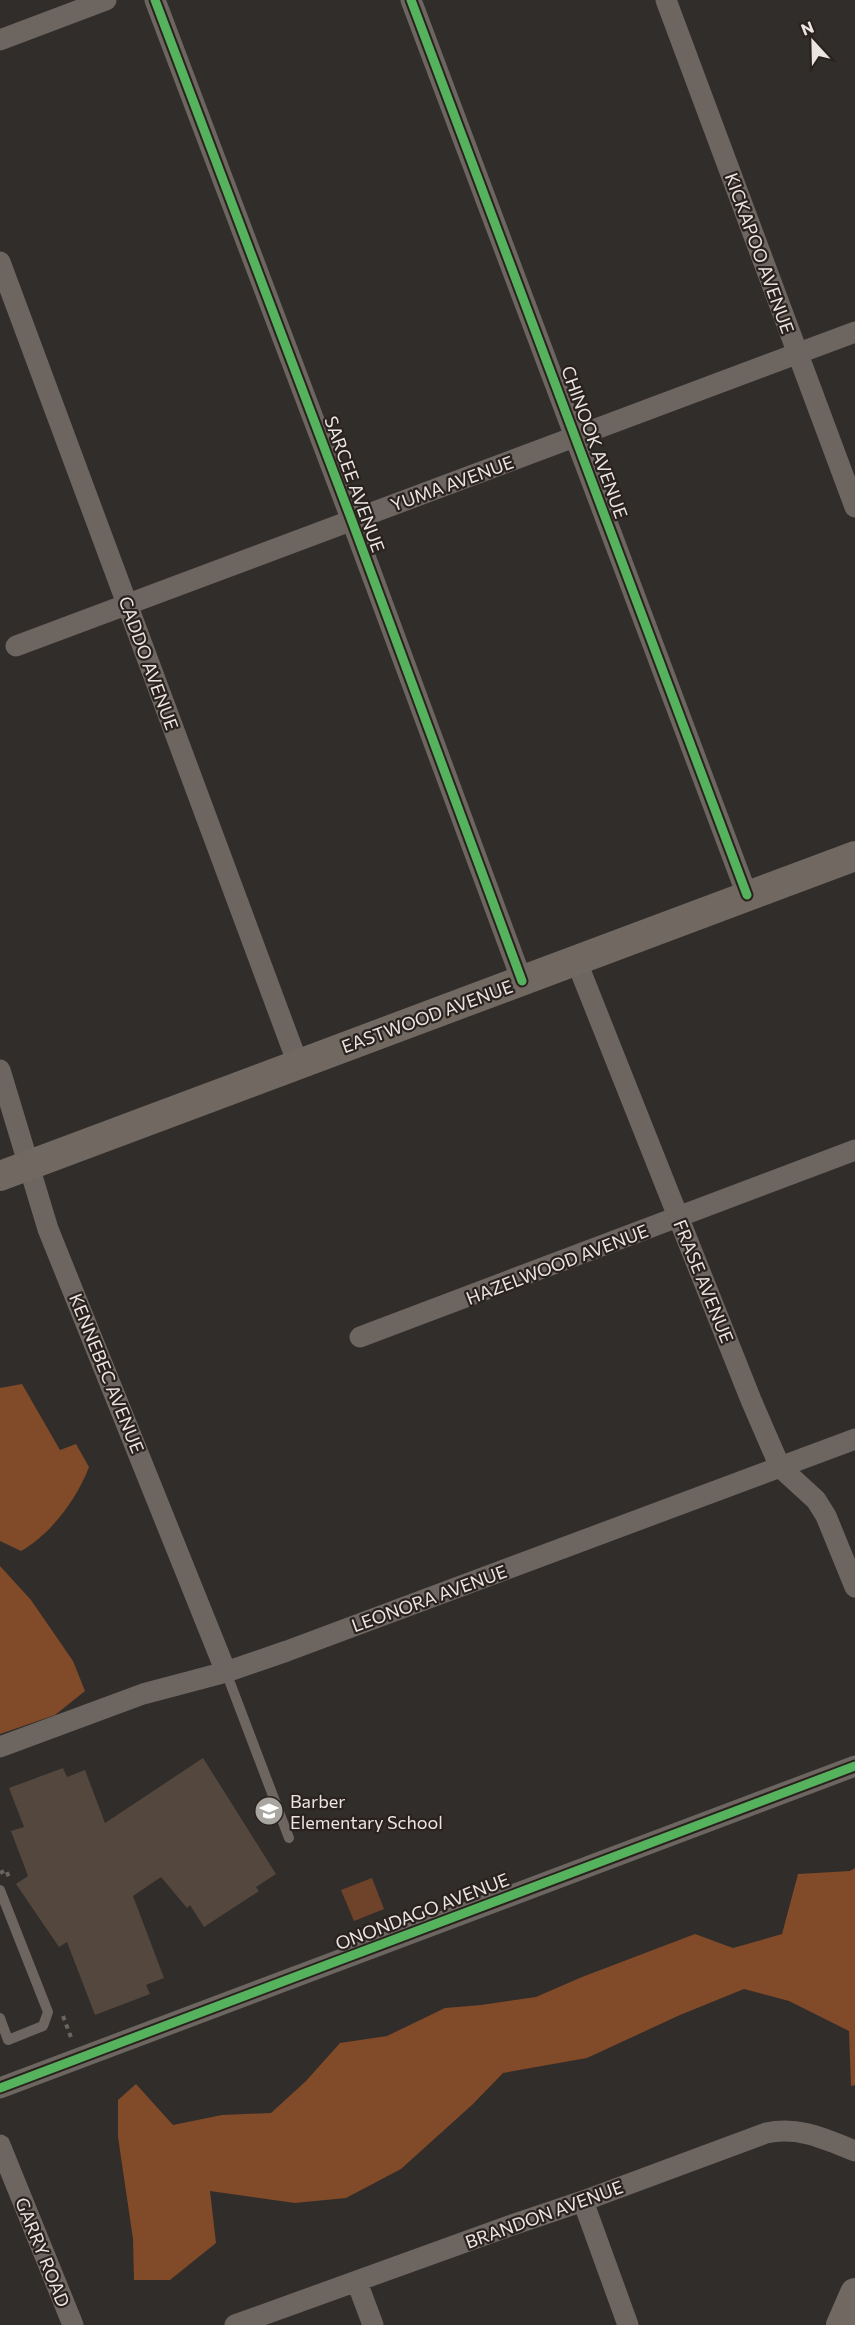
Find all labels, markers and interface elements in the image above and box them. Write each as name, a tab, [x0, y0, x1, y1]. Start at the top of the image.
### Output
north arrow	[783, 12, 843, 72]
text: N	[798, 17, 816, 39]
street label: KICKAPOO AVENUE	[721, 170, 799, 336]
street label: CHINOOK AVENUE	[557, 363, 633, 521]
street label: SARCEE AVENUE	[320, 413, 390, 555]
street label: YUMA AVENUE	[387, 451, 517, 515]
street label: CADDO AVENUE	[115, 593, 183, 733]
street label: EASTWOOD AVENUE	[338, 975, 516, 1057]
street label: FRASE AVENUE	[669, 1216, 739, 1346]
street label: HAZELWOOD AVENUE	[463, 1219, 651, 1309]
street label: KENNEBEC AVENUE	[65, 1290, 149, 1456]
street label: LEONORA AVENUE	[348, 1560, 510, 1636]
place label: Barber Elementary School	[290, 1790, 443, 1833]
school or university icon: Barber Elementary School	[253, 1795, 285, 1827]
street label: ONONDAGO AVENUE	[332, 1868, 512, 1954]
street label: BRANDON AVENUE	[462, 2175, 626, 2253]
street label: GARRY ROAD	[11, 2194, 75, 2310]

